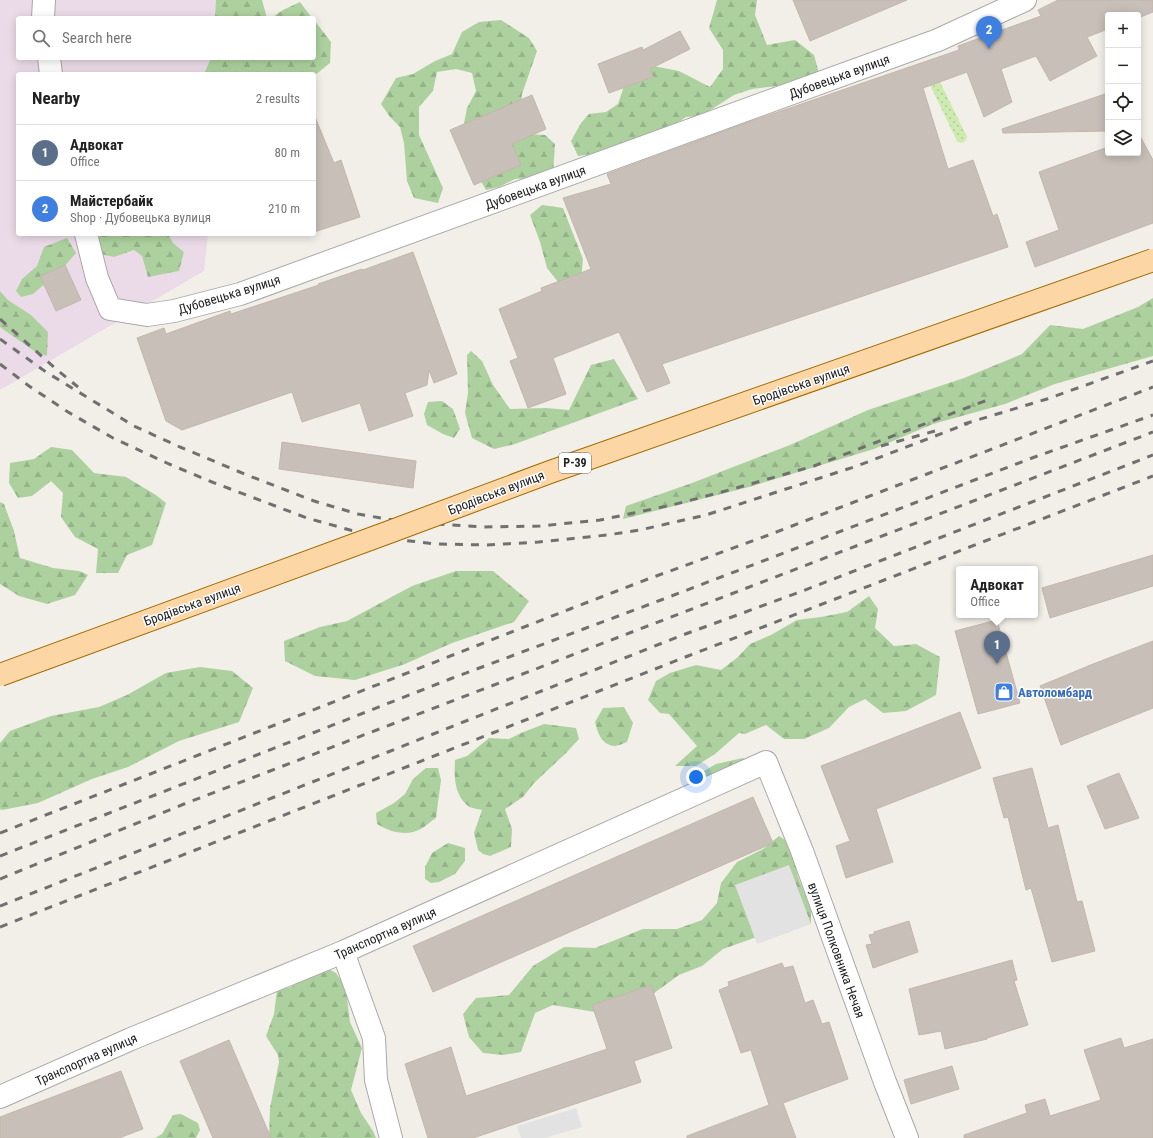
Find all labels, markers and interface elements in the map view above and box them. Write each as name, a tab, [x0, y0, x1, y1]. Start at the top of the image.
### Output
map controls	[1105, 12, 1141, 156]
button: +	[1105, 12, 1141, 48]
search box	[16, 16, 316, 60]
pin: 2	[976, 16, 1002, 49]
icon: search	[30, 27, 52, 49]
text: Search here	[62, 29, 132, 47]
button: −	[1105, 48, 1141, 84]
street label: Дубовецька вулиця	[787, 51, 892, 102]
button: locate	[1105, 84, 1141, 120]
text: Nearby	[32, 88, 80, 108]
text: 2 results	[256, 91, 300, 106]
button: layers	[1105, 120, 1141, 156]
text: Адвокат	[70, 136, 124, 154]
text: 1	[42, 145, 48, 160]
text: 80 m	[274, 145, 300, 160]
text: Office	[70, 154, 100, 169]
street label: Дубовецька вулиця	[483, 162, 588, 213]
text: Майстербайк	[70, 192, 153, 210]
text: 2	[42, 201, 48, 216]
text: 210 m	[268, 201, 300, 216]
text: Shop · Дубовецька вулиця	[70, 210, 211, 225]
street label: Дубовецька вулиця	[176, 272, 282, 317]
street label: Бродівська вулиця	[751, 361, 852, 408]
road number: Р-39	[559, 453, 591, 473]
street label: Бродівська вулиця	[446, 467, 546, 518]
popup	[956, 566, 1038, 618]
text: Адвокат	[970, 576, 1024, 594]
street label: Бродівська вулиця	[142, 580, 243, 629]
text: Office	[970, 594, 1000, 609]
pin: 1	[984, 631, 1010, 664]
shop icon: Автоломбард	[993, 681, 1015, 703]
place label: Автоломбард	[1018, 685, 1093, 700]
your location	[686, 767, 706, 787]
street label: вулиця Полковника Нечая	[805, 880, 868, 1020]
street label: Транспортна вулиця	[332, 904, 438, 963]
street label: Транспортна вулиця	[33, 1030, 139, 1089]

